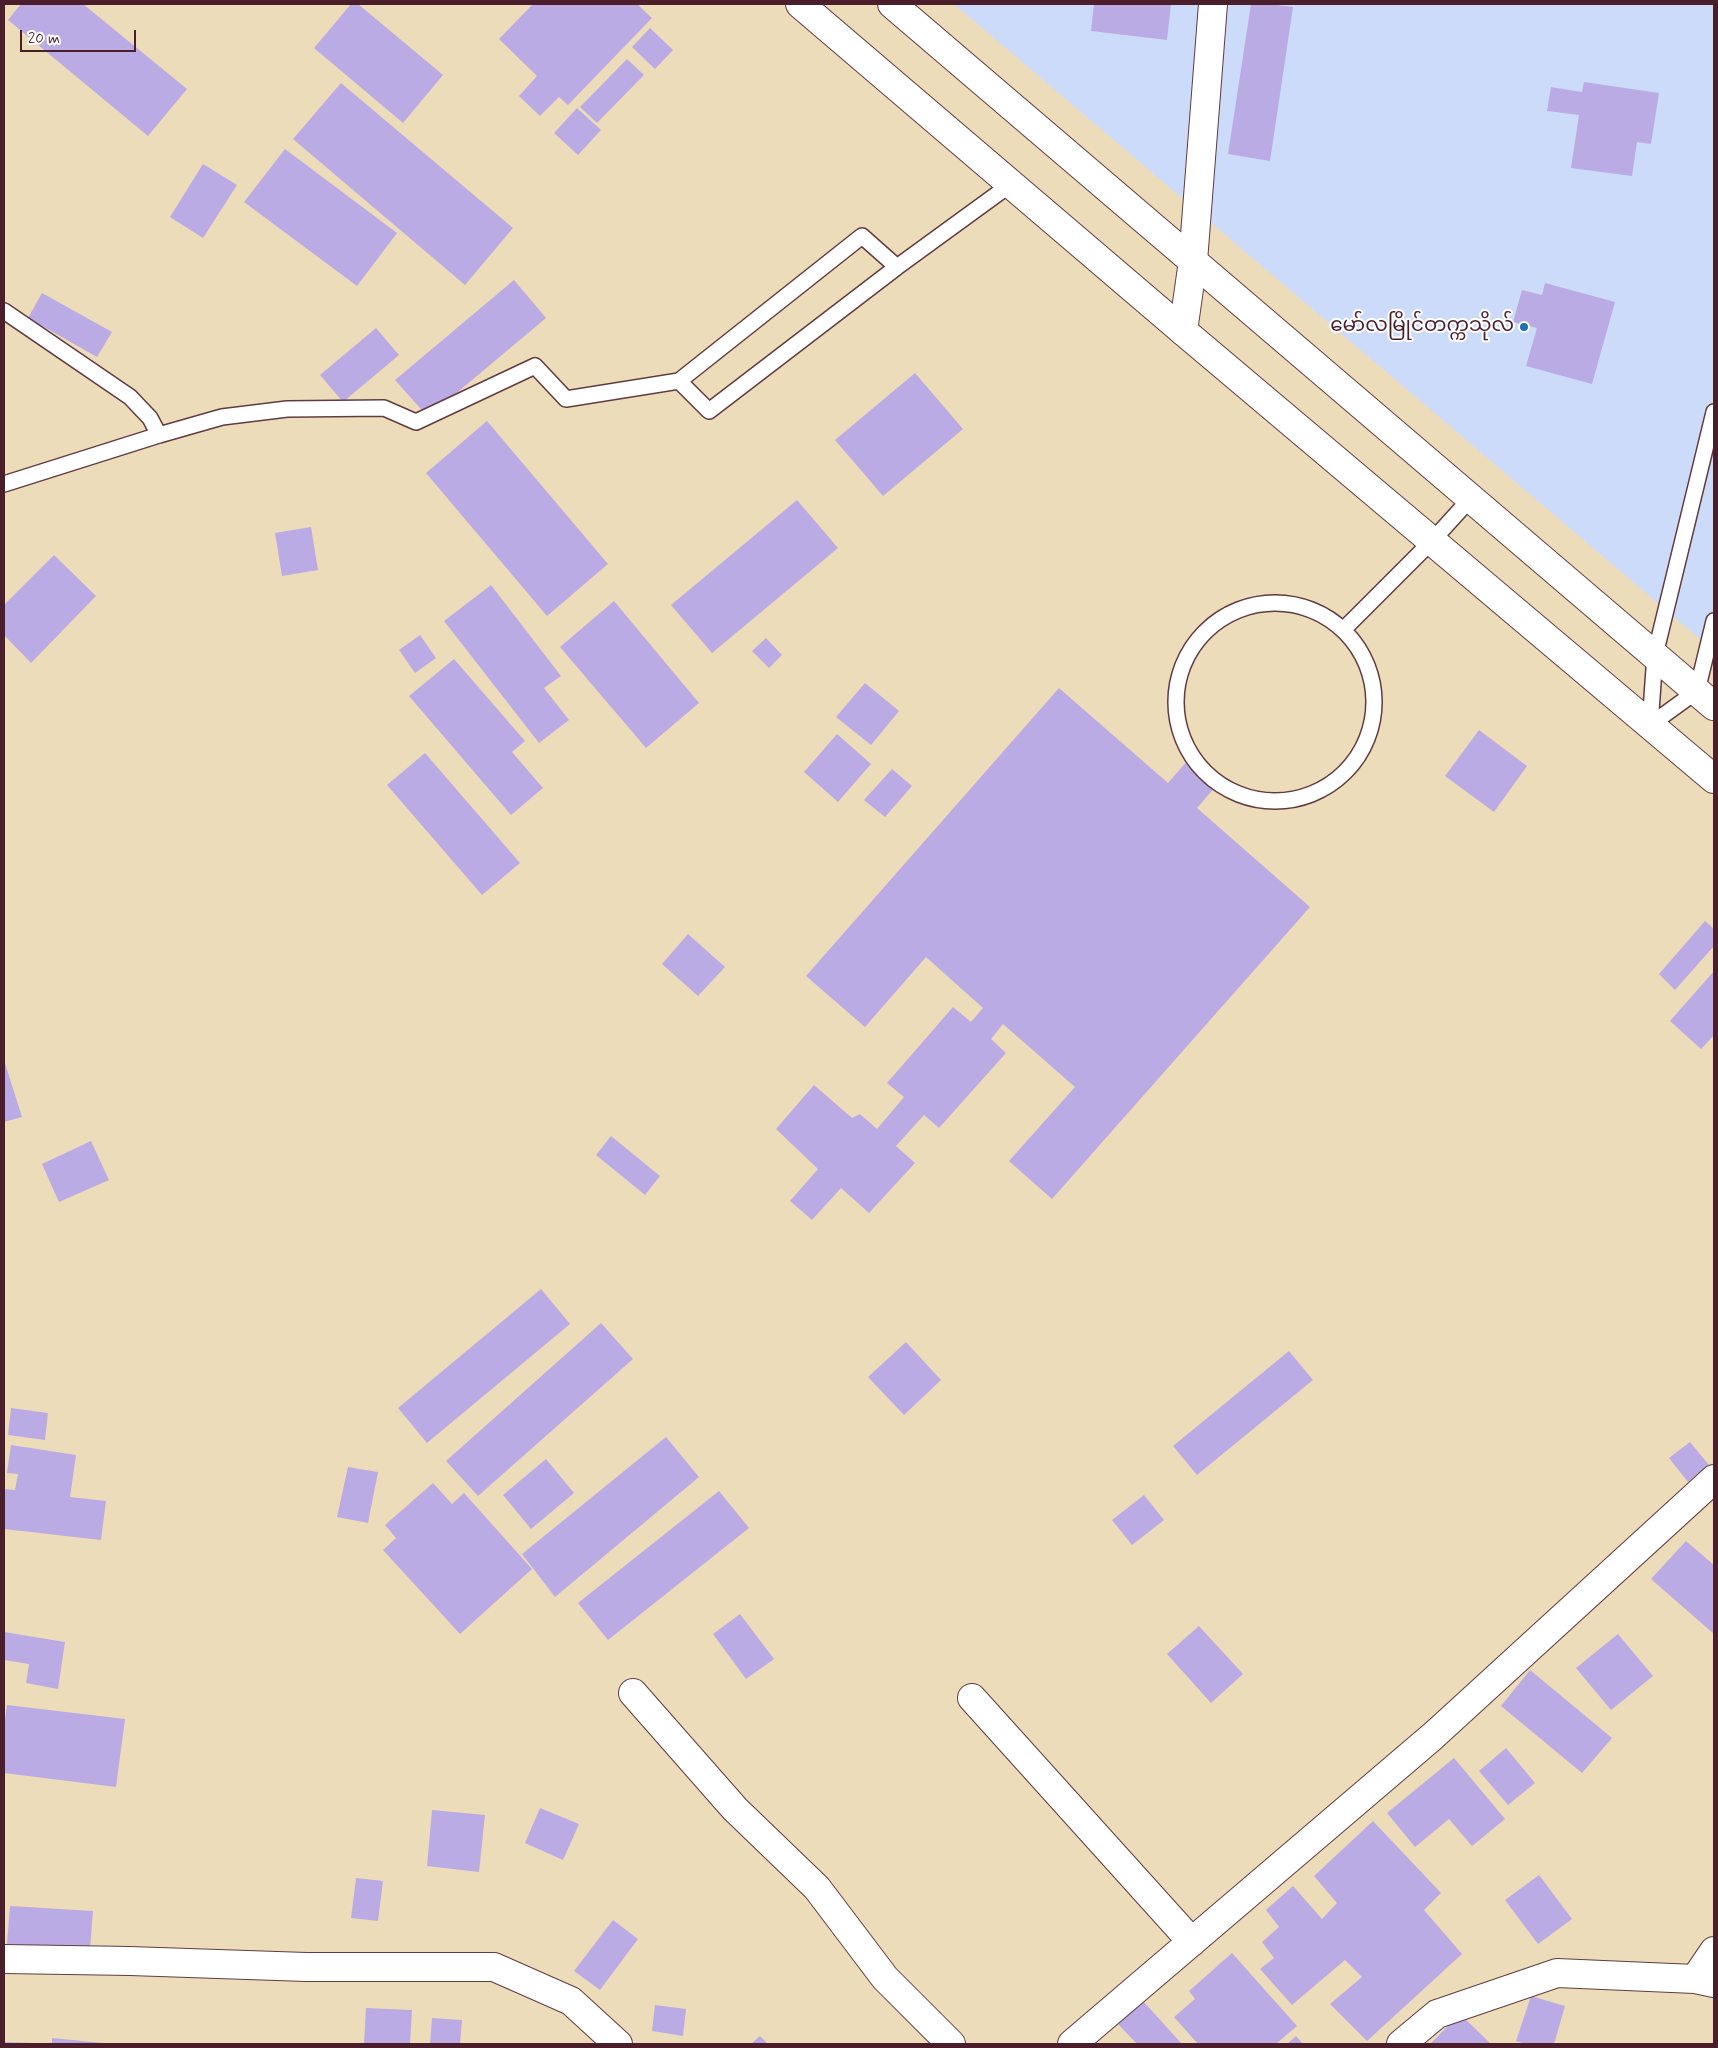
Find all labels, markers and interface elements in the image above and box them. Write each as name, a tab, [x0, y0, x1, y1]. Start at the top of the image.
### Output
scale bar	[22, 20, 139, 52]
text: 20 m	[28, 29, 60, 49]
place label: မော်လမြိုင်တက္ကသိုလ်	[1330, 315, 1514, 339]
marker: မော်လမြိုင်တက္ကသိုလ်	[1518, 321, 1530, 333]

